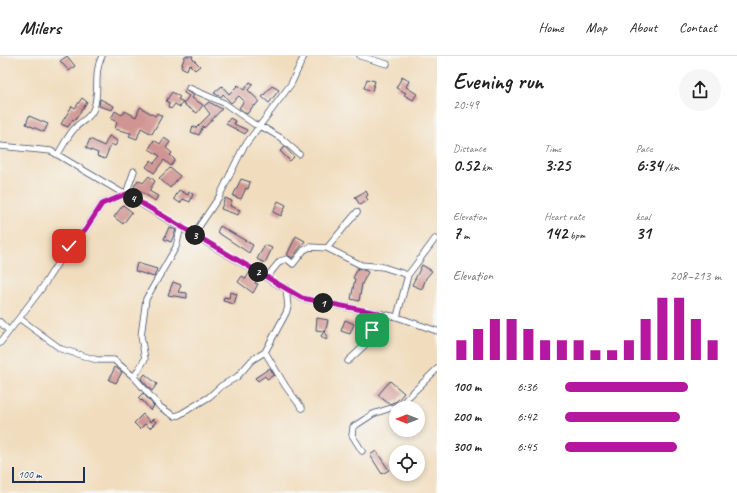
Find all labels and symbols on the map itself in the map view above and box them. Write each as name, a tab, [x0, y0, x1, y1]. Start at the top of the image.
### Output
pin: 4	[123, 188, 143, 208]
pin: 3	[185, 225, 205, 245]
pin	[52, 229, 86, 263]
pin: 2	[248, 262, 268, 282]
pin: 1	[313, 293, 333, 313]
pin	[355, 313, 389, 347]
north arrow	[389, 401, 425, 437]
scale bar	[12, 465, 85, 484]

